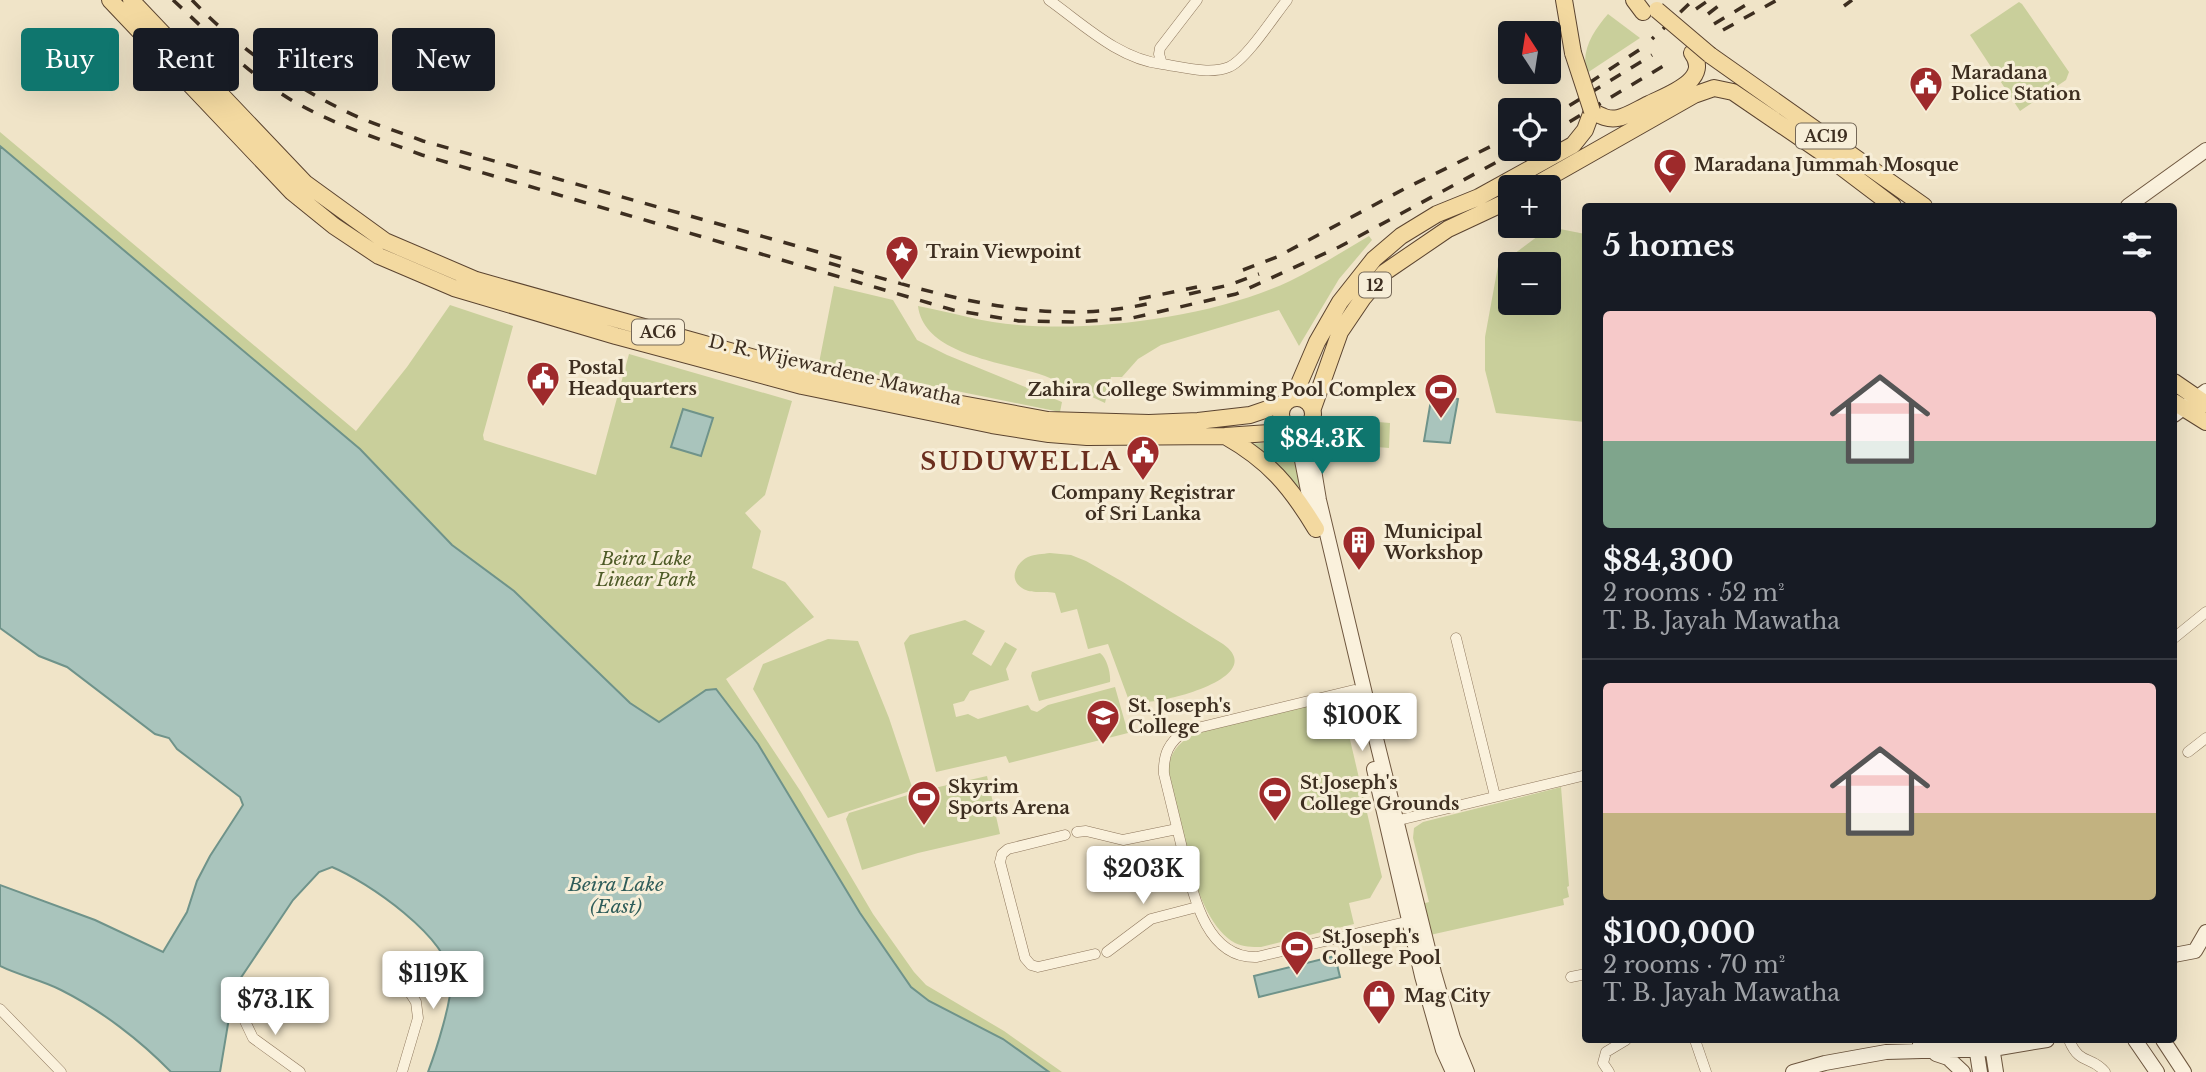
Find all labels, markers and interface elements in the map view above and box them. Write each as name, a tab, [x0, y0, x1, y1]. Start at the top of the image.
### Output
north arrow	[1498, 21, 1561, 84]
map controls	[1498, 21, 1561, 315]
chip: Buy	[21, 28, 119, 91]
chip: Rent	[133, 28, 239, 91]
chip: Filters	[253, 28, 378, 91]
chip: New	[392, 28, 495, 91]
place label: Maradana Police Station	[1951, 62, 2081, 105]
public building icon: Maradana Police Station	[1907, 64, 1945, 113]
button: locate	[1498, 98, 1561, 161]
road number: AC19	[1796, 124, 1856, 148]
mosque icon: Maradana Jummah Mosque	[1651, 146, 1689, 195]
place label: Maradana Jummah Mosque	[1694, 154, 1959, 176]
button: +	[1498, 175, 1561, 238]
icon: filters	[2118, 226, 2156, 264]
text: 5 homes	[1603, 227, 1735, 264]
place icon: Train Viewpoint	[883, 233, 921, 282]
place label: Train Viewpoint	[926, 241, 1081, 263]
button: −	[1498, 252, 1561, 315]
road number: 12	[1359, 272, 1391, 298]
road number: AC6	[632, 320, 684, 344]
street label: D. R. Wijewardene Mawatha	[706, 330, 964, 410]
icon: home	[1817, 356, 1943, 482]
place label: Postal Headquarters	[568, 357, 697, 400]
public building icon: Postal Headquarters	[524, 359, 562, 408]
sports icon: Zahira College Swimming Pool Complex	[1422, 371, 1460, 420]
place label: Zahira College Swimming Pool Complex	[1028, 379, 1416, 401]
pin: $84.3K	[1265, 416, 1379, 476]
text: $84.3K	[1280, 425, 1364, 453]
public building icon: Company Registrar of Sri Lanka	[1124, 433, 1162, 482]
district label: SUDUWELLA	[920, 447, 1122, 476]
place label: Company Registrar of Sri Lanka	[1051, 482, 1235, 525]
place label: Municipal Workshop	[1383, 521, 1483, 564]
building icon: Municipal Workshop	[1340, 523, 1378, 572]
text: $84,300	[1603, 542, 1734, 579]
park label: Beira Lake Linear Park	[595, 548, 696, 591]
text: 2 rooms · 52 m²	[1603, 579, 1785, 607]
text: T. B. Jayah Mawatha	[1603, 607, 1840, 635]
pin: $100K	[1313, 694, 1411, 753]
place label: St. Joseph's College	[1128, 695, 1231, 738]
school or university icon: St. Joseph's College	[1084, 697, 1122, 746]
text: $100K	[1323, 702, 1401, 730]
icon: home	[1817, 728, 1943, 854]
place label: St.Joseph's College Grounds	[1300, 772, 1459, 815]
sports icon: St.Joseph's College Grounds	[1256, 774, 1294, 823]
place label: Skyrim Sports Arena	[948, 776, 1071, 819]
sports icon: Skyrim Sports Arena	[905, 778, 943, 827]
pin: $203K	[1094, 846, 1192, 906]
text: $203K	[1103, 855, 1183, 883]
water label: Beira Lake (East)	[567, 873, 664, 918]
text: $100,000	[1603, 914, 1755, 951]
place label: St.Joseph's College Pool	[1322, 926, 1441, 969]
sports icon: St.Joseph's College Pool	[1278, 928, 1316, 977]
pin: $119K	[384, 951, 482, 1011]
text: 2 rooms · 70 m²	[1603, 951, 1785, 979]
text: $119K	[398, 960, 468, 988]
shop icon: Mag City	[1360, 977, 1398, 1026]
pin: $73.1K	[218, 978, 332, 1037]
text: T. B. Jayah Mawatha	[1603, 979, 1840, 1007]
place label: Mag City	[1404, 985, 1491, 1007]
text: $73.1K	[237, 986, 313, 1014]

